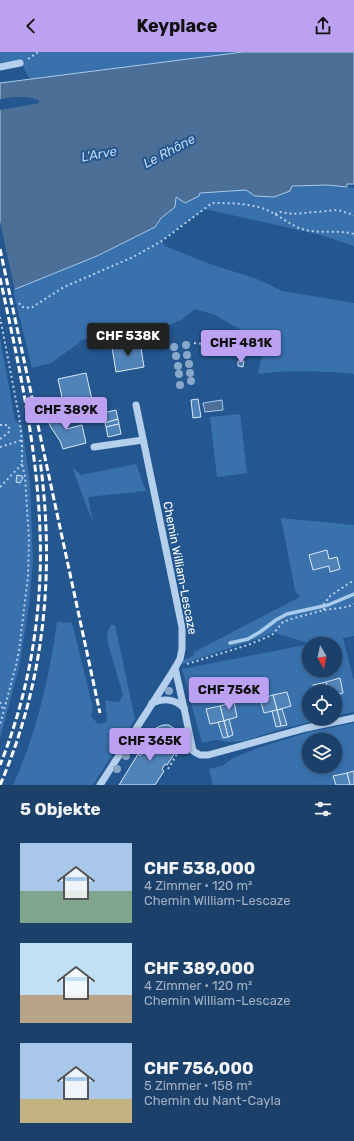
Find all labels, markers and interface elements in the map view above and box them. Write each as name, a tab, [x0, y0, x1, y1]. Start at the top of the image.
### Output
icon: back	[20, 15, 42, 37]
text: Keyplace	[137, 15, 217, 37]
icon: share	[312, 15, 334, 37]
water label: Le Rhône	[141, 131, 197, 171]
water label: L'Arve	[80, 143, 118, 165]
pin: CHF 538K	[87, 323, 169, 357]
text: CHF 538K	[96, 328, 160, 343]
pin: CHF 481K	[200, 330, 282, 364]
text: CHF 481K	[210, 335, 272, 350]
pin: CHF 389K	[25, 397, 107, 431]
text: CHF 389K	[34, 402, 98, 417]
street label: Chemin William-Lescaze	[160, 500, 200, 636]
north arrow	[302, 637, 342, 677]
map controls	[302, 637, 342, 773]
pin: CHF 756K	[188, 677, 270, 711]
text: CHF 756K	[198, 682, 260, 697]
button: locate	[302, 685, 342, 725]
pin: CHF 365K	[109, 728, 191, 762]
text: CHF 365K	[118, 733, 182, 748]
button: layers	[302, 733, 342, 773]
icon: filters	[312, 798, 334, 820]
text: 5 Objekte	[20, 799, 101, 819]
text: CHF 538,000	[144, 858, 255, 878]
icon: home	[52, 859, 100, 907]
text: 4 Zimmer · 120 m²	[144, 878, 253, 893]
text: Chemin William-Lescaze	[144, 893, 291, 908]
text: CHF 389,000	[144, 958, 255, 978]
icon: home	[52, 959, 100, 1007]
text: 4 Zimmer · 120 m²	[144, 978, 253, 993]
text: Chemin William-Lescaze	[144, 993, 291, 1008]
text: CHF 756,000	[144, 1058, 254, 1078]
icon: home	[52, 1059, 100, 1107]
text: 5 Zimmer · 158 m²	[144, 1078, 252, 1093]
text: Chemin du Nant-Cayla	[144, 1093, 281, 1108]

